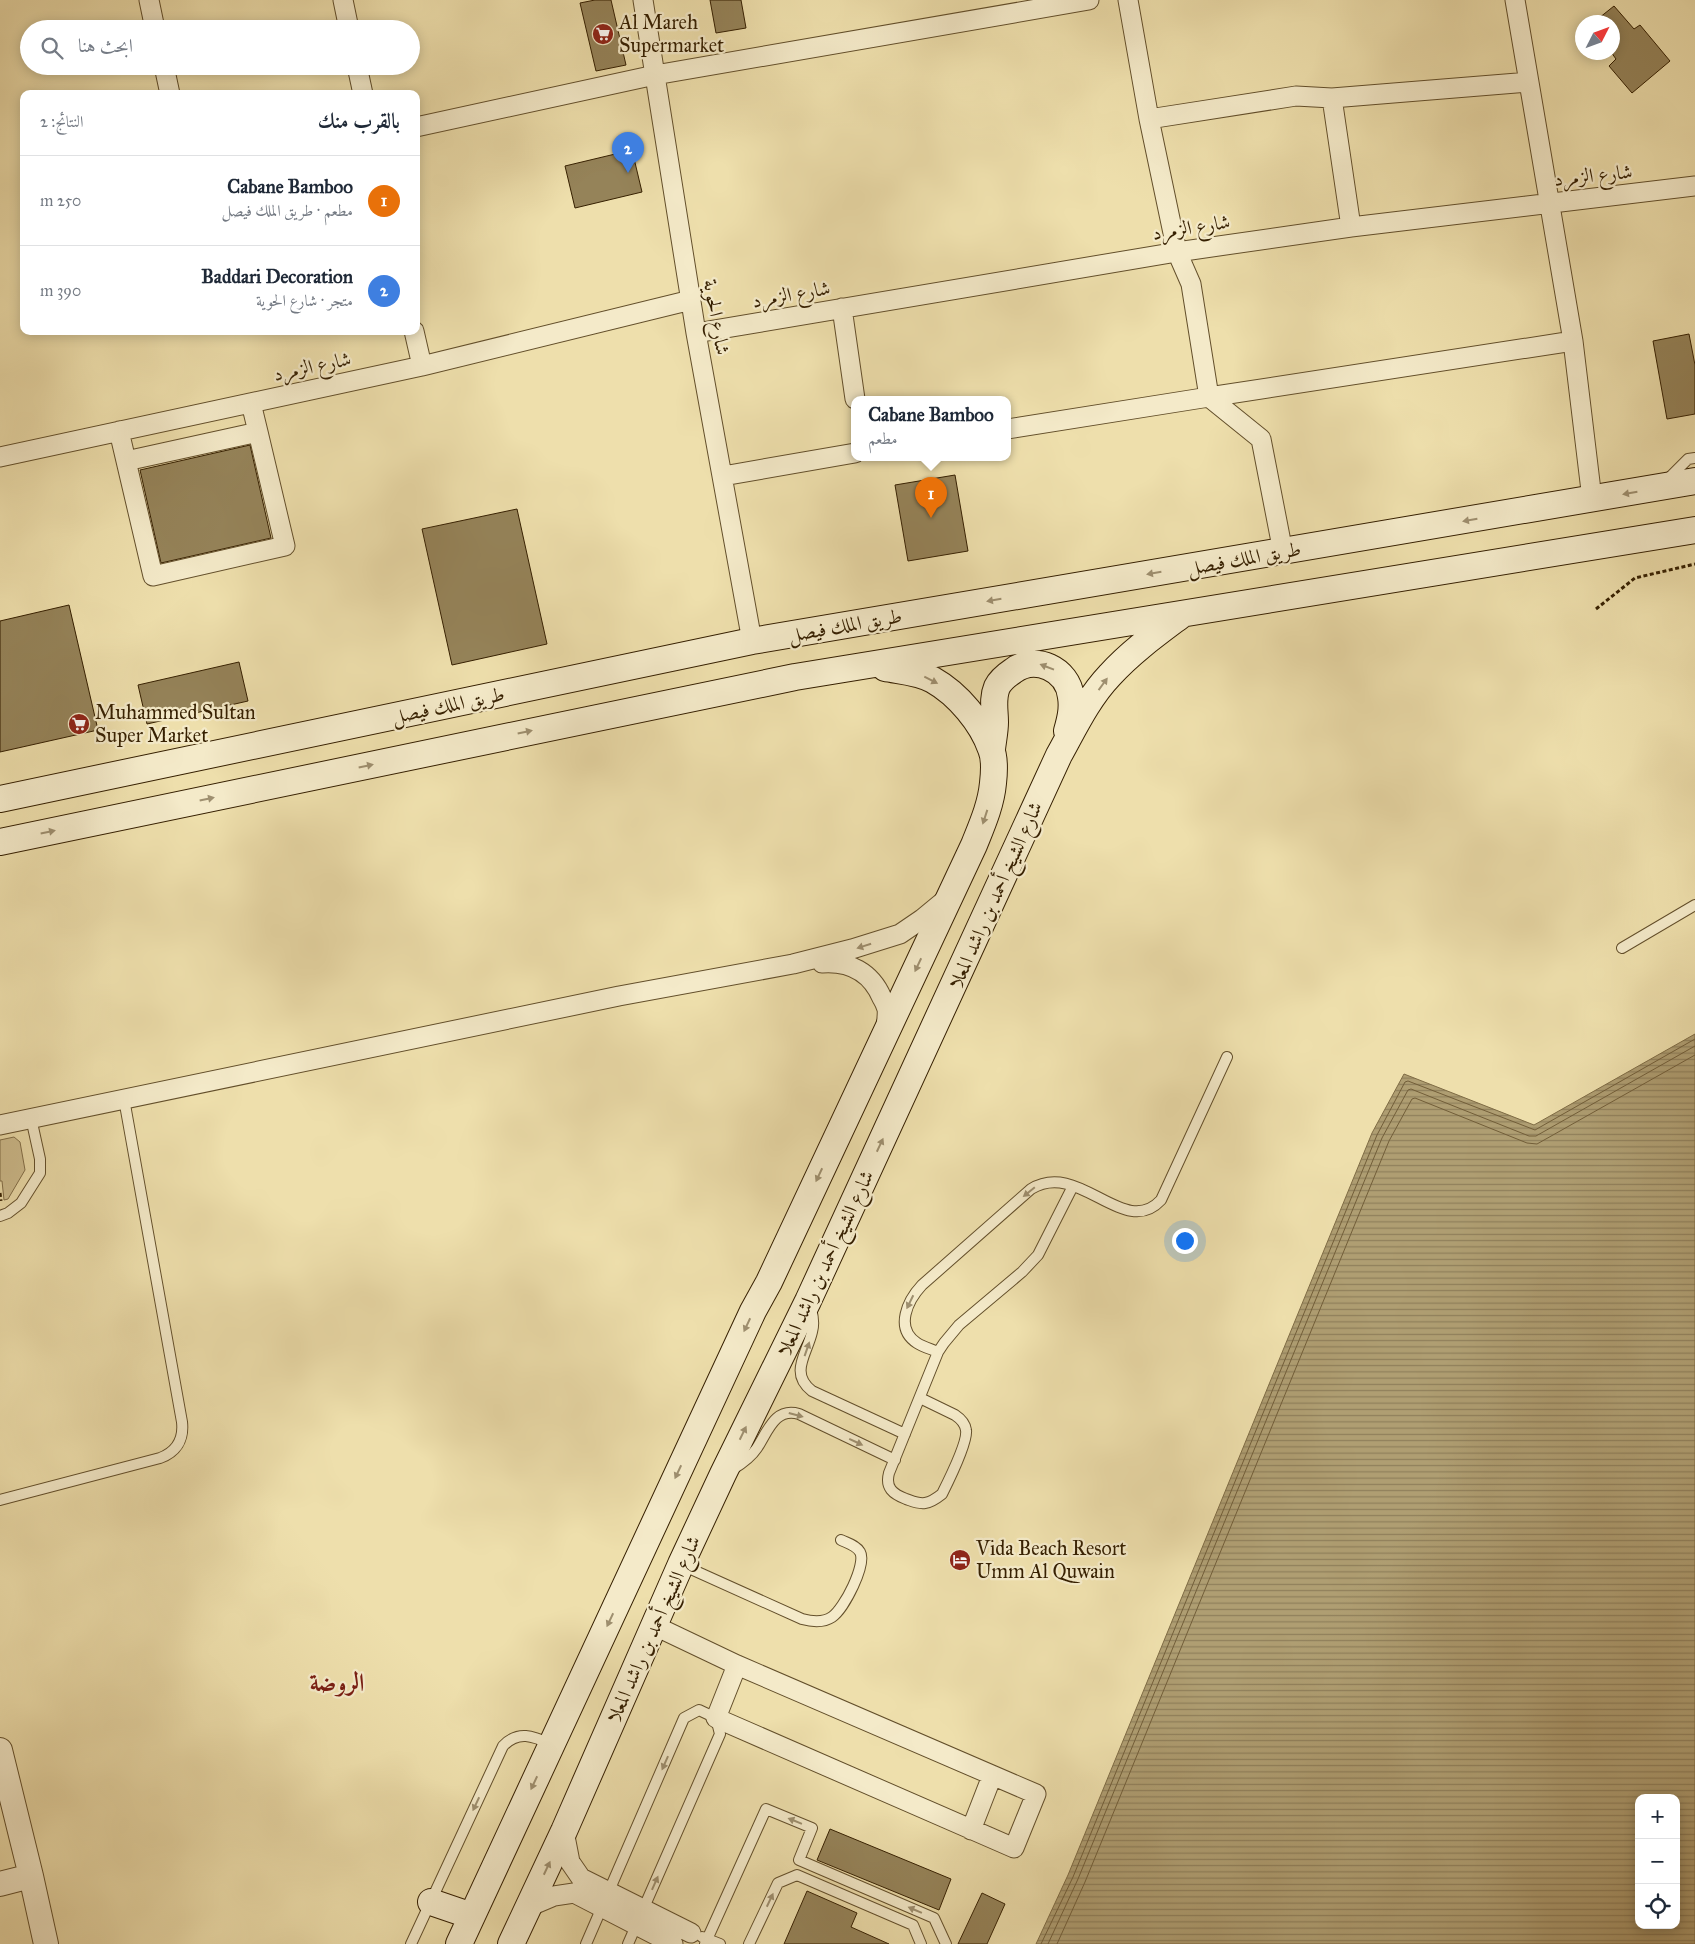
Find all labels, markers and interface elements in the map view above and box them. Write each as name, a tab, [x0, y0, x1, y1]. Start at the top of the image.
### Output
place label: Al Mareh Supermarket	[618, 10, 724, 57]
north arrow	[1575, 15, 1620, 60]
search box	[20, 20, 420, 75]
supermarket icon: Al Mareh Supermarket	[591, 22, 615, 46]
icon: search	[38, 34, 66, 62]
text: ابحث هنا	[78, 34, 133, 57]
text: بالقرب منك	[318, 108, 400, 134]
text: النتائج: 2	[40, 112, 83, 131]
pin: 2	[612, 132, 644, 173]
street label: شارع الزمرد	[1553, 159, 1634, 197]
text: Cabane Bamboo	[227, 175, 353, 198]
text: 250 m	[40, 191, 81, 210]
text: 1	[381, 191, 387, 210]
text: مطعم · طريق الملك فيصل	[221, 201, 353, 220]
street label: شارع الزمرد	[1150, 209, 1233, 251]
text: Baddari Decoration	[201, 265, 353, 288]
street label: شارع الزمرد	[750, 275, 833, 319]
street label: شارع الحوية	[693, 277, 735, 358]
text: 390 m	[40, 281, 81, 300]
text: 2	[380, 281, 388, 300]
text: متجر · شارع الحوية	[256, 291, 353, 310]
street label: شارع الزمرد	[271, 346, 354, 392]
popup	[851, 396, 1011, 461]
text: Cabane Bamboo	[868, 403, 994, 426]
text: مطعم	[868, 429, 897, 448]
pin: 1	[915, 477, 947, 518]
one-way arrow	[1621, 489, 1637, 497]
one-way arrow	[1461, 516, 1477, 524]
street label: طريق الملك فيصل	[1185, 536, 1303, 583]
one-way arrow	[1146, 570, 1162, 578]
one-way arrow	[985, 597, 1001, 605]
street label: طريق الملك فيصل	[786, 603, 904, 650]
one-way arrow	[1040, 663, 1055, 670]
one-way arrow	[924, 676, 938, 684]
one-way arrow	[1098, 677, 1108, 691]
street label: طريق الملك فيصل	[389, 681, 507, 732]
place label: Muhammed Sultan Super Market	[95, 700, 256, 747]
supermarket icon: Muhammed Sultan Super Market	[67, 712, 91, 736]
one-way arrow	[517, 728, 532, 736]
one-way arrow	[358, 761, 374, 769]
one-way arrow	[199, 795, 214, 803]
street label: شارع الشيخ أحمد بن راشد المعلا	[941, 797, 1053, 995]
one-way arrow	[981, 809, 988, 824]
one-way arrow	[40, 828, 56, 836]
one-way arrow	[856, 942, 871, 950]
one-way arrow	[914, 958, 922, 972]
one-way arrow	[876, 1138, 884, 1152]
street label: شارع الشيخ أحمد بن راشد المعلا	[770, 1165, 884, 1362]
one-way arrow	[815, 1168, 823, 1182]
one-way arrow	[1023, 1186, 1036, 1197]
your location	[1172, 1228, 1198, 1254]
one-way arrow	[906, 1295, 914, 1309]
one-way arrow	[742, 1318, 750, 1332]
one-way arrow	[804, 1341, 811, 1356]
one-way arrow	[789, 1411, 804, 1419]
one-way arrow	[739, 1426, 747, 1440]
one-way arrow	[849, 1437, 864, 1446]
one-way arrow	[674, 1465, 682, 1479]
street label: شارع الشيخ أحمد بن راشد المعلا	[599, 1531, 711, 1729]
place label: Vida Beach Resort Umm Al Quwain	[975, 1536, 1126, 1583]
hotel icon: Vida Beach Resort Umm Al Quwain	[948, 1548, 972, 1572]
one-way arrow	[606, 1613, 614, 1627]
district label: الروضة	[309, 1667, 365, 1698]
one-way arrow	[660, 1756, 668, 1770]
one-way arrow	[530, 1776, 538, 1790]
map controls	[1635, 1794, 1680, 1929]
button: +	[1635, 1794, 1680, 1839]
one-way arrow	[472, 1797, 480, 1811]
one-way arrow	[788, 1816, 802, 1824]
button: −	[1635, 1839, 1680, 1884]
one-way arrow	[543, 1861, 551, 1875]
one-way arrow	[651, 1876, 659, 1890]
button: locate	[1635, 1884, 1680, 1929]
one-way arrow	[766, 1893, 774, 1907]
one-way arrow	[908, 1906, 922, 1914]

